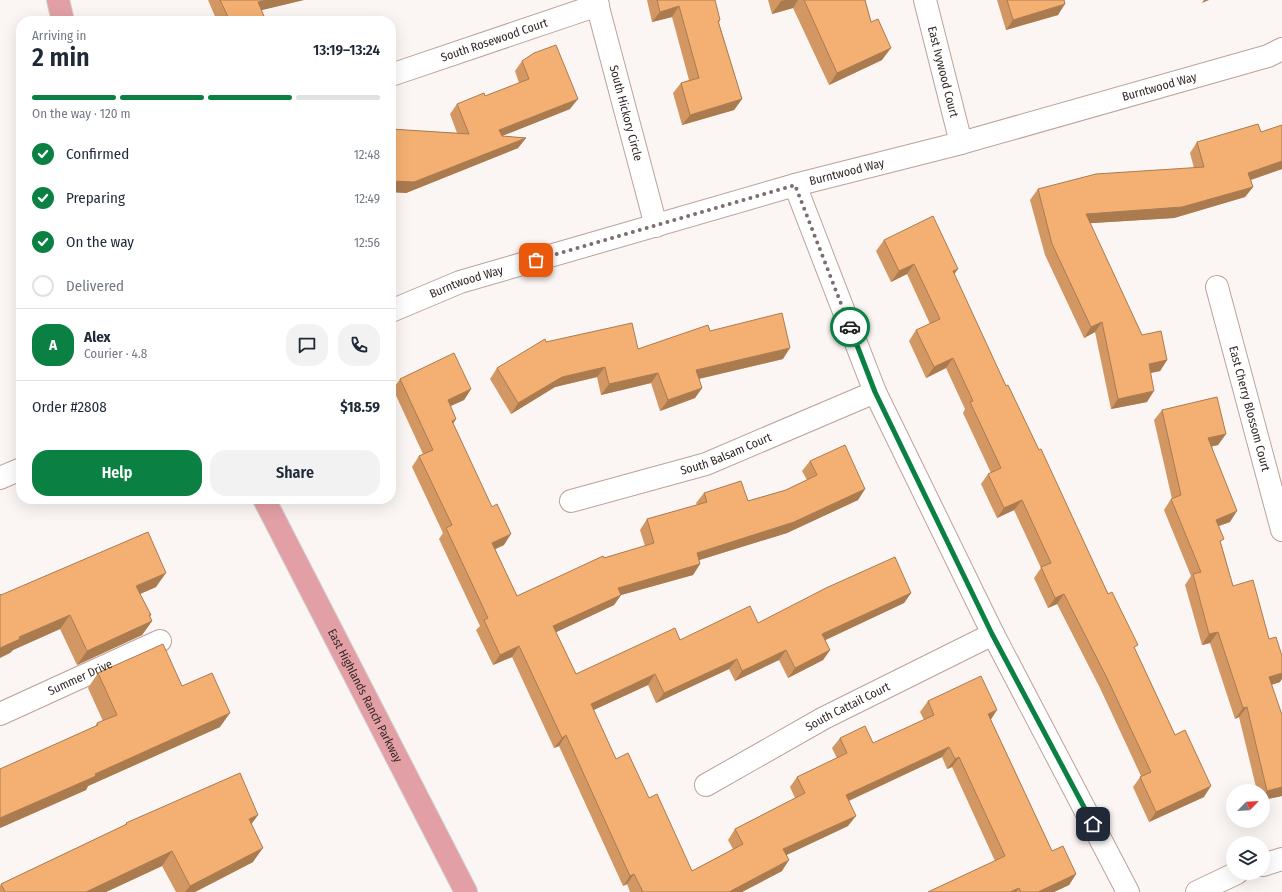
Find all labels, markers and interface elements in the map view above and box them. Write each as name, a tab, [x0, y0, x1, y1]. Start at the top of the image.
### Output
street label: South Rosewood Court	[439, 16, 549, 65]
street label: East Ivywood Court	[925, 25, 961, 119]
text: Arriving in	[32, 28, 86, 43]
text: 13:19–13:24	[313, 41, 380, 59]
text: 2 min	[32, 42, 90, 73]
street label: South Hickory Circle	[607, 64, 645, 163]
street label: Burntwood Way	[1120, 69, 1199, 104]
text: On the way · 120 m	[32, 106, 130, 121]
icon: check	[32, 143, 54, 165]
text: Confirmed	[66, 145, 129, 163]
text: 12:48	[354, 147, 380, 162]
street label: Burntwood Way	[808, 156, 886, 188]
icon: check	[32, 187, 54, 209]
text: Preparing	[66, 189, 125, 207]
text: 12:49	[354, 191, 380, 206]
icon: check	[32, 231, 54, 253]
text: On the way	[66, 233, 134, 251]
text: 12:56	[354, 235, 380, 250]
pin	[519, 243, 553, 277]
icon: bag	[525, 249, 547, 271]
street label: Burntwood Way	[428, 263, 505, 301]
text: Delivered	[66, 277, 124, 295]
courier	[830, 307, 870, 347]
icon: car	[839, 316, 861, 338]
button: chat	[286, 324, 328, 366]
button: phone	[338, 324, 380, 366]
text: Alex	[84, 328, 111, 346]
text: A	[49, 336, 57, 354]
street label: East Cherry Blossom Court	[1226, 345, 1273, 473]
text: Courier · 4.8	[84, 346, 147, 361]
text: Order #2808	[32, 398, 107, 416]
text: $18.59	[340, 398, 380, 416]
street label: South Balsam Court	[679, 430, 774, 478]
button: Help	[32, 450, 202, 496]
button: Share	[210, 450, 380, 496]
street label: East Highlands Ranch Parkway	[325, 626, 405, 765]
street label: Summer Drive	[46, 657, 114, 698]
street label: South Cattail Court	[803, 679, 892, 734]
north arrow	[1226, 784, 1270, 828]
map controls	[1226, 784, 1270, 880]
pin	[1076, 807, 1110, 841]
icon: home	[1082, 813, 1104, 835]
button: layers	[1226, 836, 1270, 880]

